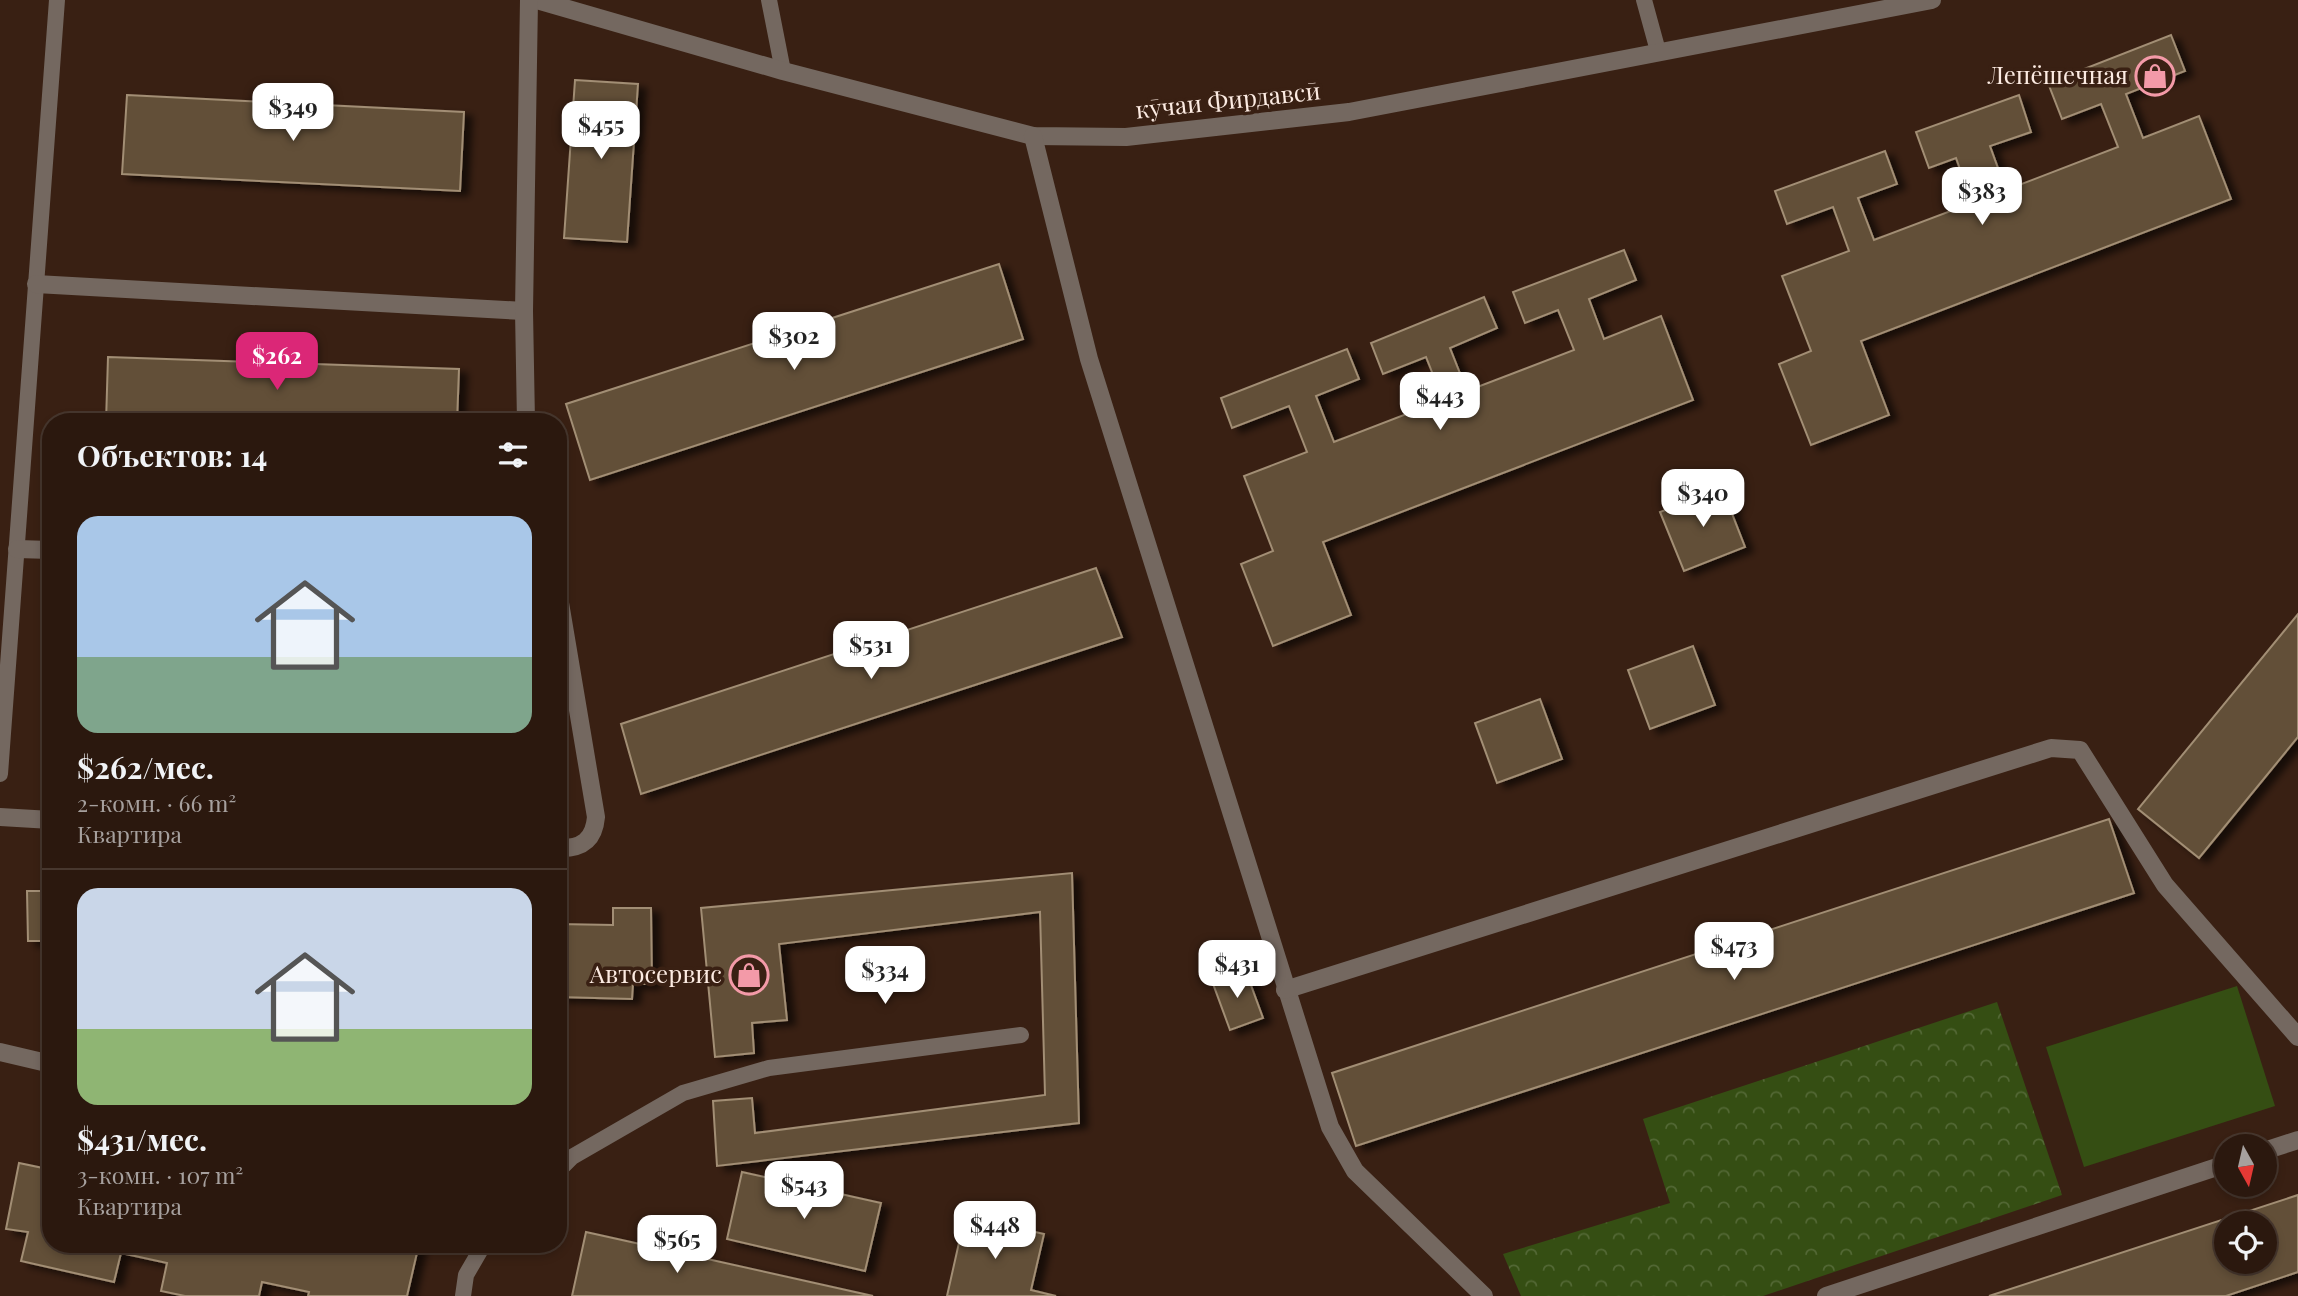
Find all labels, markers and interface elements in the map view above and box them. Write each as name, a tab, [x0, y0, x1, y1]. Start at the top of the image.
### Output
shop icon: Лепёшечная	[2134, 55, 2176, 97]
place label: Лепёшечная	[1987, 58, 2128, 90]
street label: кӯчаи Фирдавсӣ	[1134, 73, 1322, 125]
pin: $349	[252, 83, 334, 143]
text: $349	[268, 90, 318, 121]
pin: $455	[560, 102, 642, 161]
text: $455	[578, 108, 624, 139]
pin: $383	[1941, 168, 2023, 227]
text: $383	[1958, 174, 2006, 205]
pin: $302	[753, 312, 835, 372]
text: $302	[768, 319, 820, 350]
pin: $262	[236, 332, 318, 392]
text: $262	[252, 339, 302, 370]
pin: $443	[1399, 372, 1481, 432]
text: $443	[1416, 379, 1464, 410]
text: Объектов: 14	[77, 435, 267, 475]
icon: filters	[494, 436, 532, 474]
pin: $340	[1662, 470, 1744, 529]
text: $340	[1677, 476, 1729, 507]
icon: home	[242, 562, 368, 688]
pin: $531	[830, 622, 912, 681]
text: $531	[849, 628, 893, 659]
text: $262/мес.	[77, 747, 214, 787]
text: 2-комн. · 66 m²	[77, 787, 236, 818]
text: Квартира	[77, 818, 182, 849]
pin: $473	[1693, 922, 1775, 982]
text: $473	[1711, 929, 1757, 960]
icon: home	[242, 934, 368, 1060]
pin: $431	[1196, 940, 1278, 1000]
pin: $334	[844, 946, 926, 1006]
text: $431	[1215, 947, 1259, 978]
text: $334	[861, 953, 909, 984]
shop icon: Автосервис	[728, 954, 770, 996]
place label: Автосервис	[589, 957, 722, 989]
text: $431/мес.	[77, 1119, 207, 1159]
north arrow	[2214, 1134, 2277, 1197]
map controls	[2214, 1134, 2277, 1274]
text: 3-комн. · 107 m²	[77, 1159, 243, 1190]
pin: $543	[763, 1162, 845, 1221]
text: $543	[781, 1168, 827, 1199]
text: Квартира	[77, 1190, 182, 1221]
pin: $448	[954, 1202, 1036, 1261]
text: $448	[970, 1208, 1020, 1239]
button: locate	[2214, 1211, 2277, 1274]
pin: $565	[636, 1216, 718, 1275]
text: $565	[653, 1222, 701, 1253]

